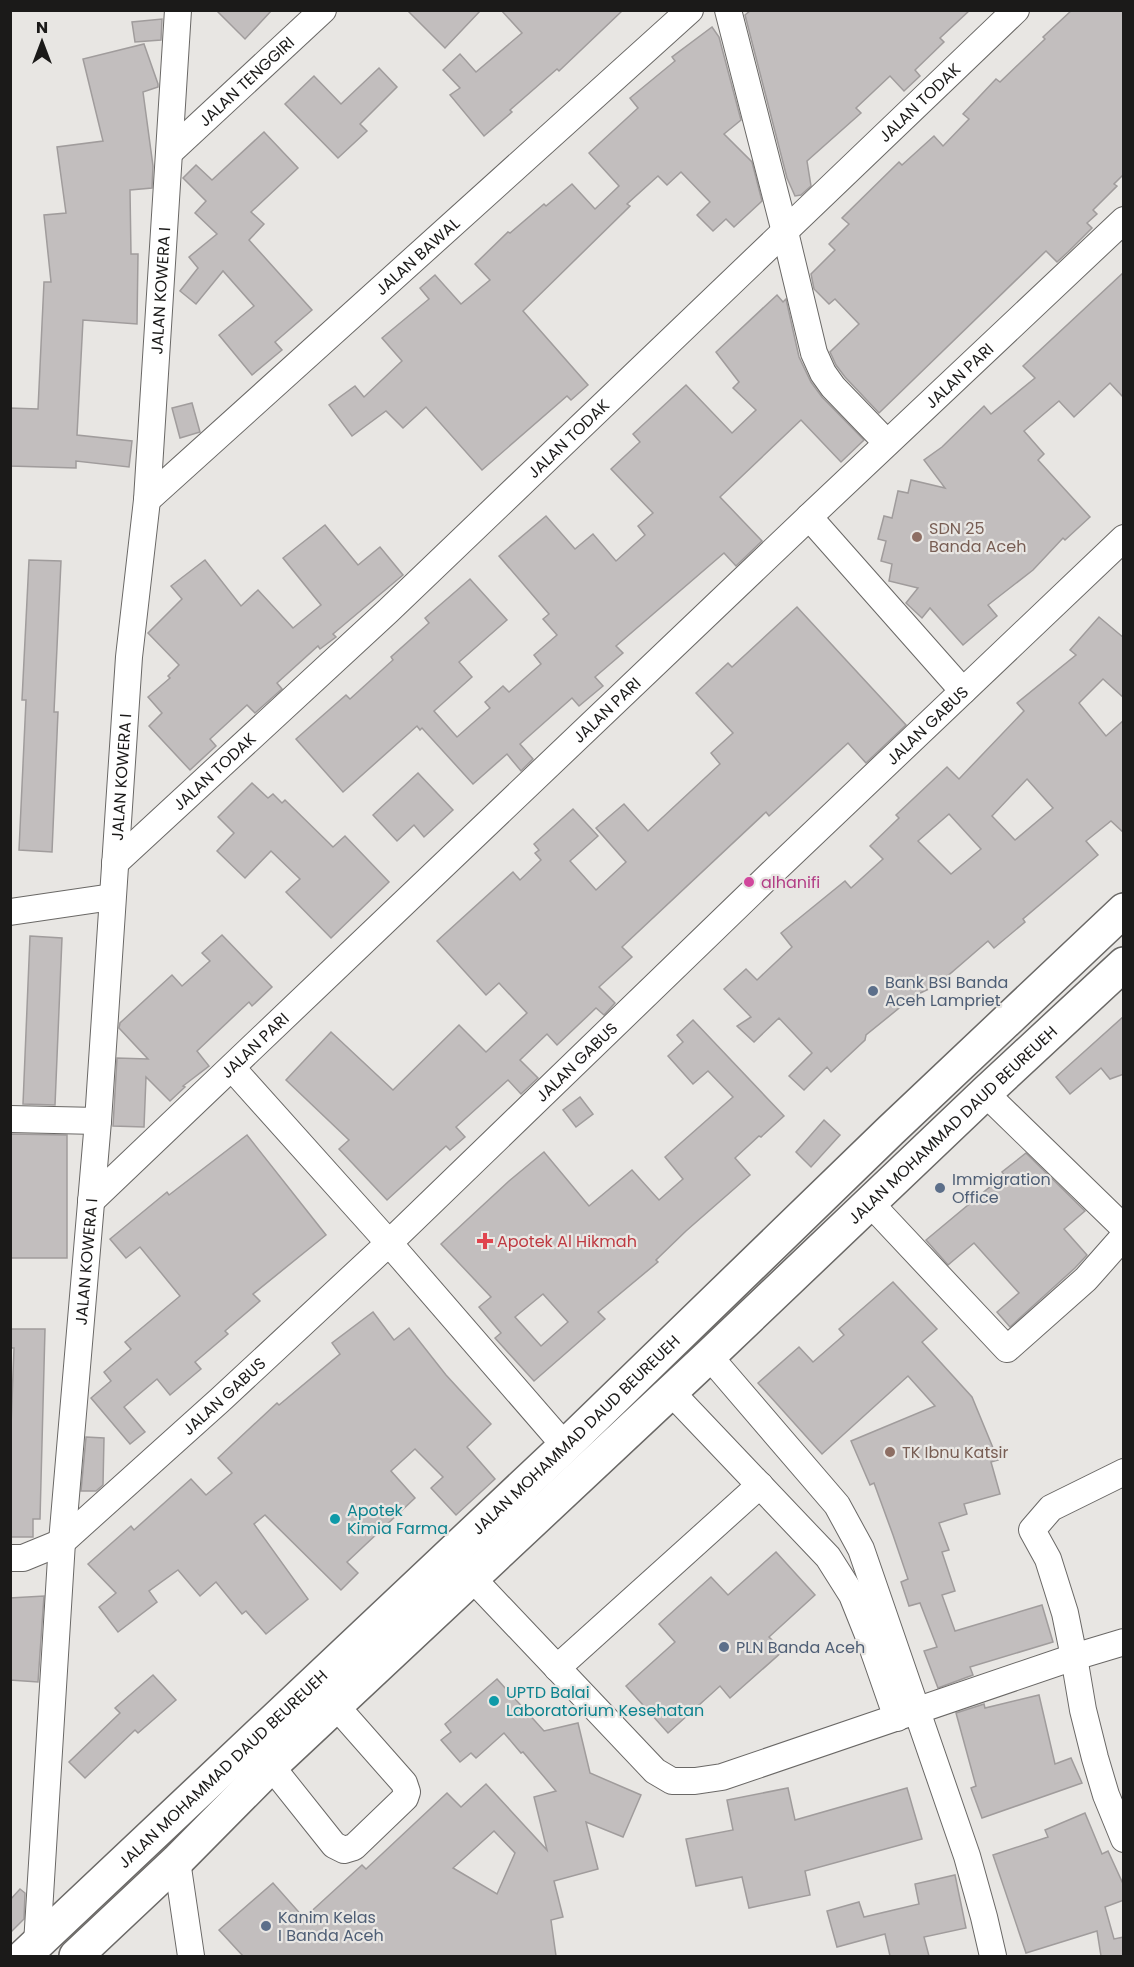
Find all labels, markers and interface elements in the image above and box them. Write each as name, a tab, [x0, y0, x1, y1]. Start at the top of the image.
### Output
north arrow	[12, 12, 72, 72]
text: N	[36, 16, 48, 39]
street label: JALAN TENGGIRI	[194, 31, 300, 132]
street label: JALAN TODAK	[874, 58, 966, 148]
street label: JALAN BAWAL	[370, 212, 465, 301]
street label: JALAN KOWERA I	[145, 227, 176, 355]
street label: JALAN PARI	[920, 338, 999, 414]
street label: JALAN TODAK	[523, 394, 615, 484]
place label: SDN 25 Banda Aceh	[929, 517, 1026, 558]
marker: SDN 25 Banda Aceh	[910, 530, 924, 544]
street label: JALAN PARI	[568, 672, 646, 748]
street label: JALAN GABUS	[881, 681, 974, 770]
street label: JALAN KOWERA I	[106, 713, 137, 841]
street label: JALAN TODAK	[168, 727, 261, 816]
place label: alhanifi	[761, 871, 820, 894]
marker: alhanifi	[742, 875, 756, 889]
place label: Bank BSI Banda Aceh Lampriet	[885, 971, 1008, 1012]
marker: Bank BSI Banda Aceh Lampriet	[866, 984, 880, 998]
street label: JALAN PARI	[216, 1007, 294, 1084]
street label: JALAN GABUS	[531, 1017, 623, 1107]
street label: JALAN MOHAMMAD DAUD BEUREUEH	[843, 1021, 1062, 1230]
place label: Immigration Office	[952, 1168, 1051, 1209]
marker: Immigration Office	[933, 1181, 947, 1195]
street label: JALAN KOWERA I	[70, 1197, 103, 1326]
place label: Apotek Al Hikmah	[497, 1230, 637, 1253]
marker: Apotek Al Hikmah	[478, 1234, 492, 1248]
street label: JALAN MOHAMMAD DAUD BEUREUEH	[467, 1330, 685, 1540]
street label: JALAN GABUS	[177, 1352, 271, 1441]
place label: TK Ibnu Katsir	[902, 1441, 1009, 1464]
marker: TK Ibnu Katsir	[883, 1445, 897, 1459]
place label: Apotek Kimia Farma	[347, 1499, 448, 1540]
marker: Apotek Kimia Farma	[328, 1512, 342, 1526]
place label: PLN Banda Aceh	[736, 1636, 865, 1659]
marker: PLN Banda Aceh	[717, 1640, 731, 1654]
street label: JALAN MOHAMMAD DAUD BEUREUEH	[113, 1665, 333, 1874]
place label: UPTD Balai Laboratorium Kesehatan	[506, 1681, 704, 1722]
marker: UPTD Balai Laboratorium Kesehatan	[487, 1694, 501, 1708]
place label: Kanim Kelas I Banda Aceh	[278, 1906, 384, 1947]
marker: Kanim Kelas I Banda Aceh	[259, 1919, 273, 1933]

